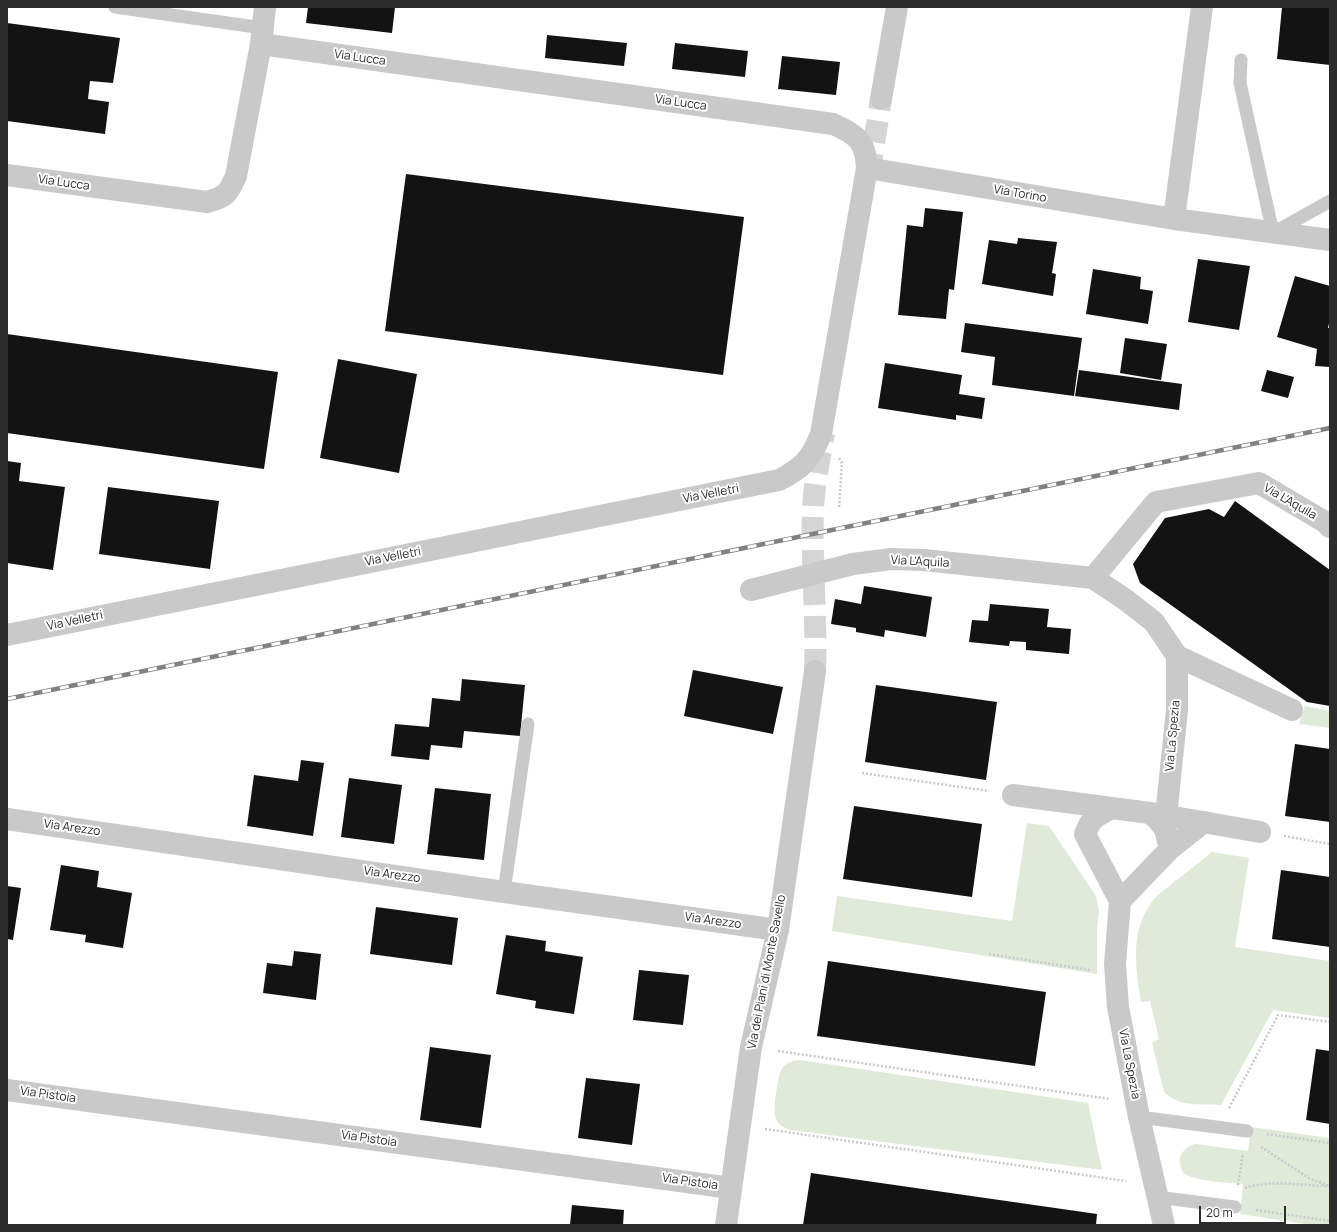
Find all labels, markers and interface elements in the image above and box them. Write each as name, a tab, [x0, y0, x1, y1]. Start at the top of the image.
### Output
street label: Via Lucca	[333, 47, 387, 69]
street label: Via Lucca	[654, 92, 708, 114]
street label: Via Lucca	[37, 172, 91, 194]
street label: Via Torino	[992, 182, 1048, 206]
street label: Via Velletri	[682, 481, 740, 507]
street label: Via L'Aquila	[1261, 481, 1319, 523]
street label: Via Velletri	[364, 544, 422, 570]
street label: Via L'Aquila	[890, 553, 950, 571]
street label: Via Velletri	[46, 608, 104, 634]
street label: Via La Spezia	[1163, 700, 1183, 772]
street label: Via Arezzo	[43, 817, 101, 839]
street label: Via Arezzo	[363, 864, 421, 886]
street label: Via dei Piani di Monte Savello	[745, 893, 789, 1051]
street label: Via Arezzo	[684, 910, 742, 932]
street label: Via La Spezia	[1115, 1028, 1143, 1100]
street label: Via Pistoia	[19, 1084, 77, 1106]
street label: Via Pistoia	[340, 1128, 398, 1150]
street label: Via Pistoia	[661, 1171, 719, 1193]
scale bar	[1201, 1198, 1288, 1224]
text: 20 m	[1206, 1204, 1233, 1221]

